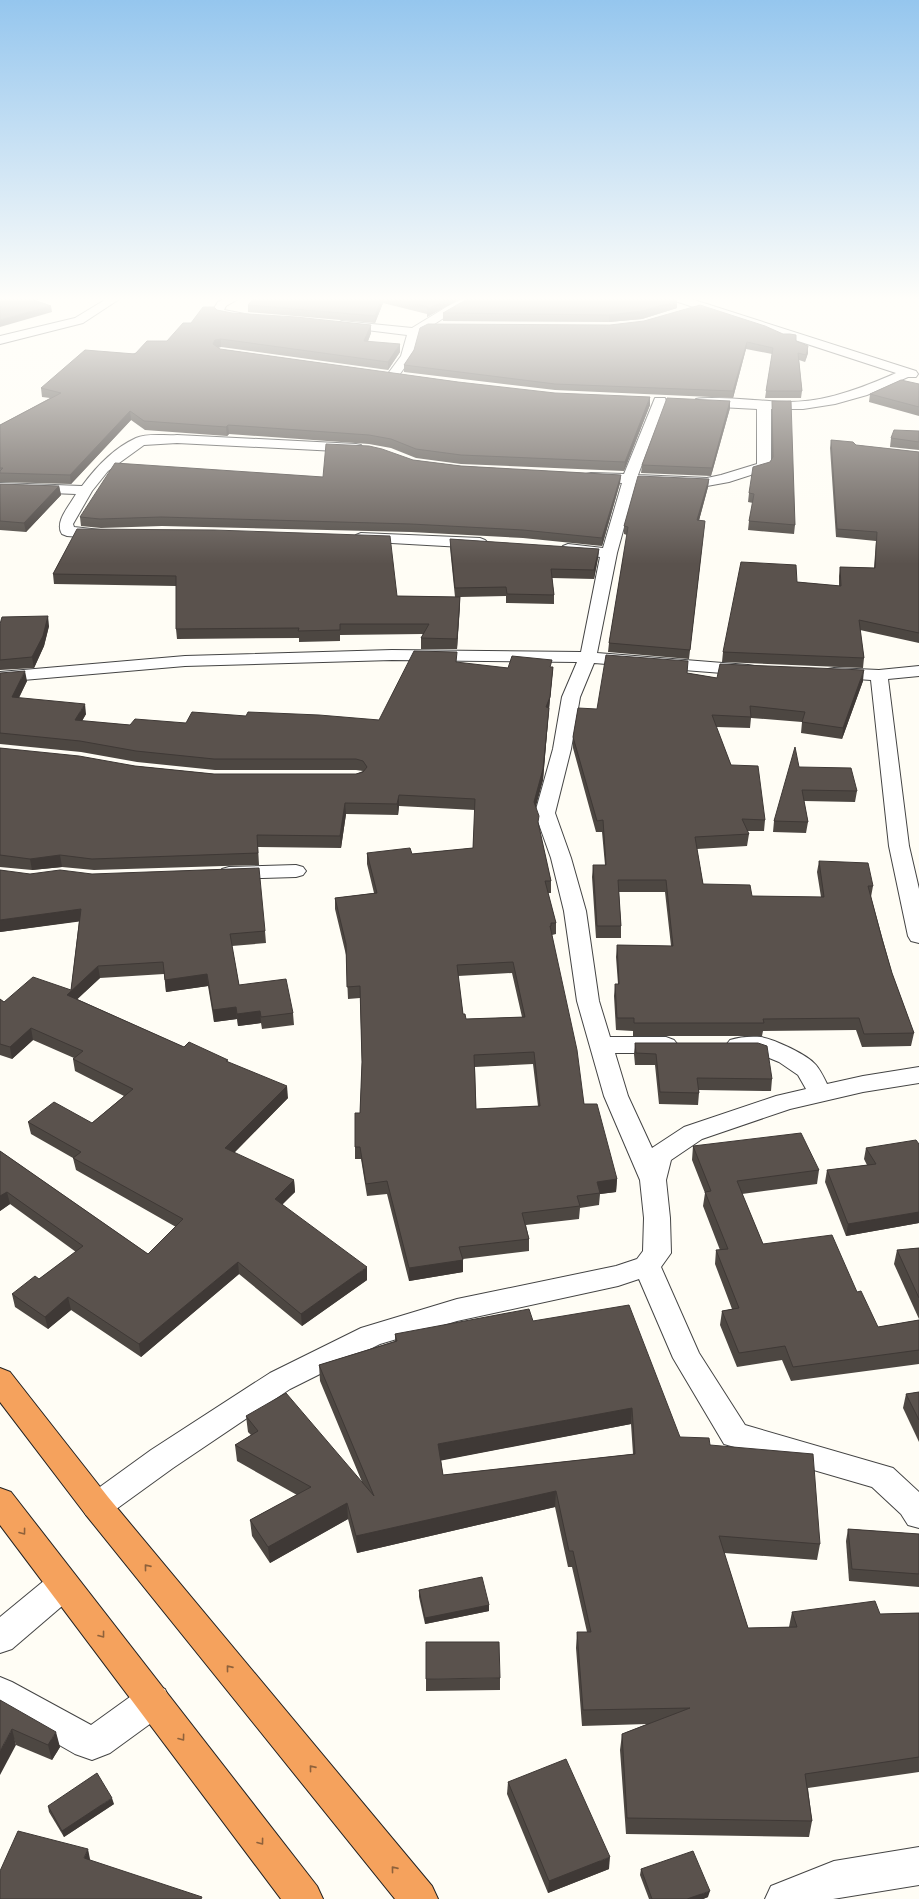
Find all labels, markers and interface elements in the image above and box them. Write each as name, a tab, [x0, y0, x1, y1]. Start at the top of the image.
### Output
one-way arrow	[19, 1527, 26, 1534]
one-way arrow	[145, 1565, 152, 1572]
one-way arrow	[98, 1631, 105, 1638]
one-way arrow	[227, 1665, 234, 1672]
one-way arrow	[177, 1734, 184, 1741]
one-way arrow	[309, 1766, 316, 1773]
one-way arrow	[256, 1837, 263, 1844]
one-way arrow	[392, 1866, 399, 1873]

